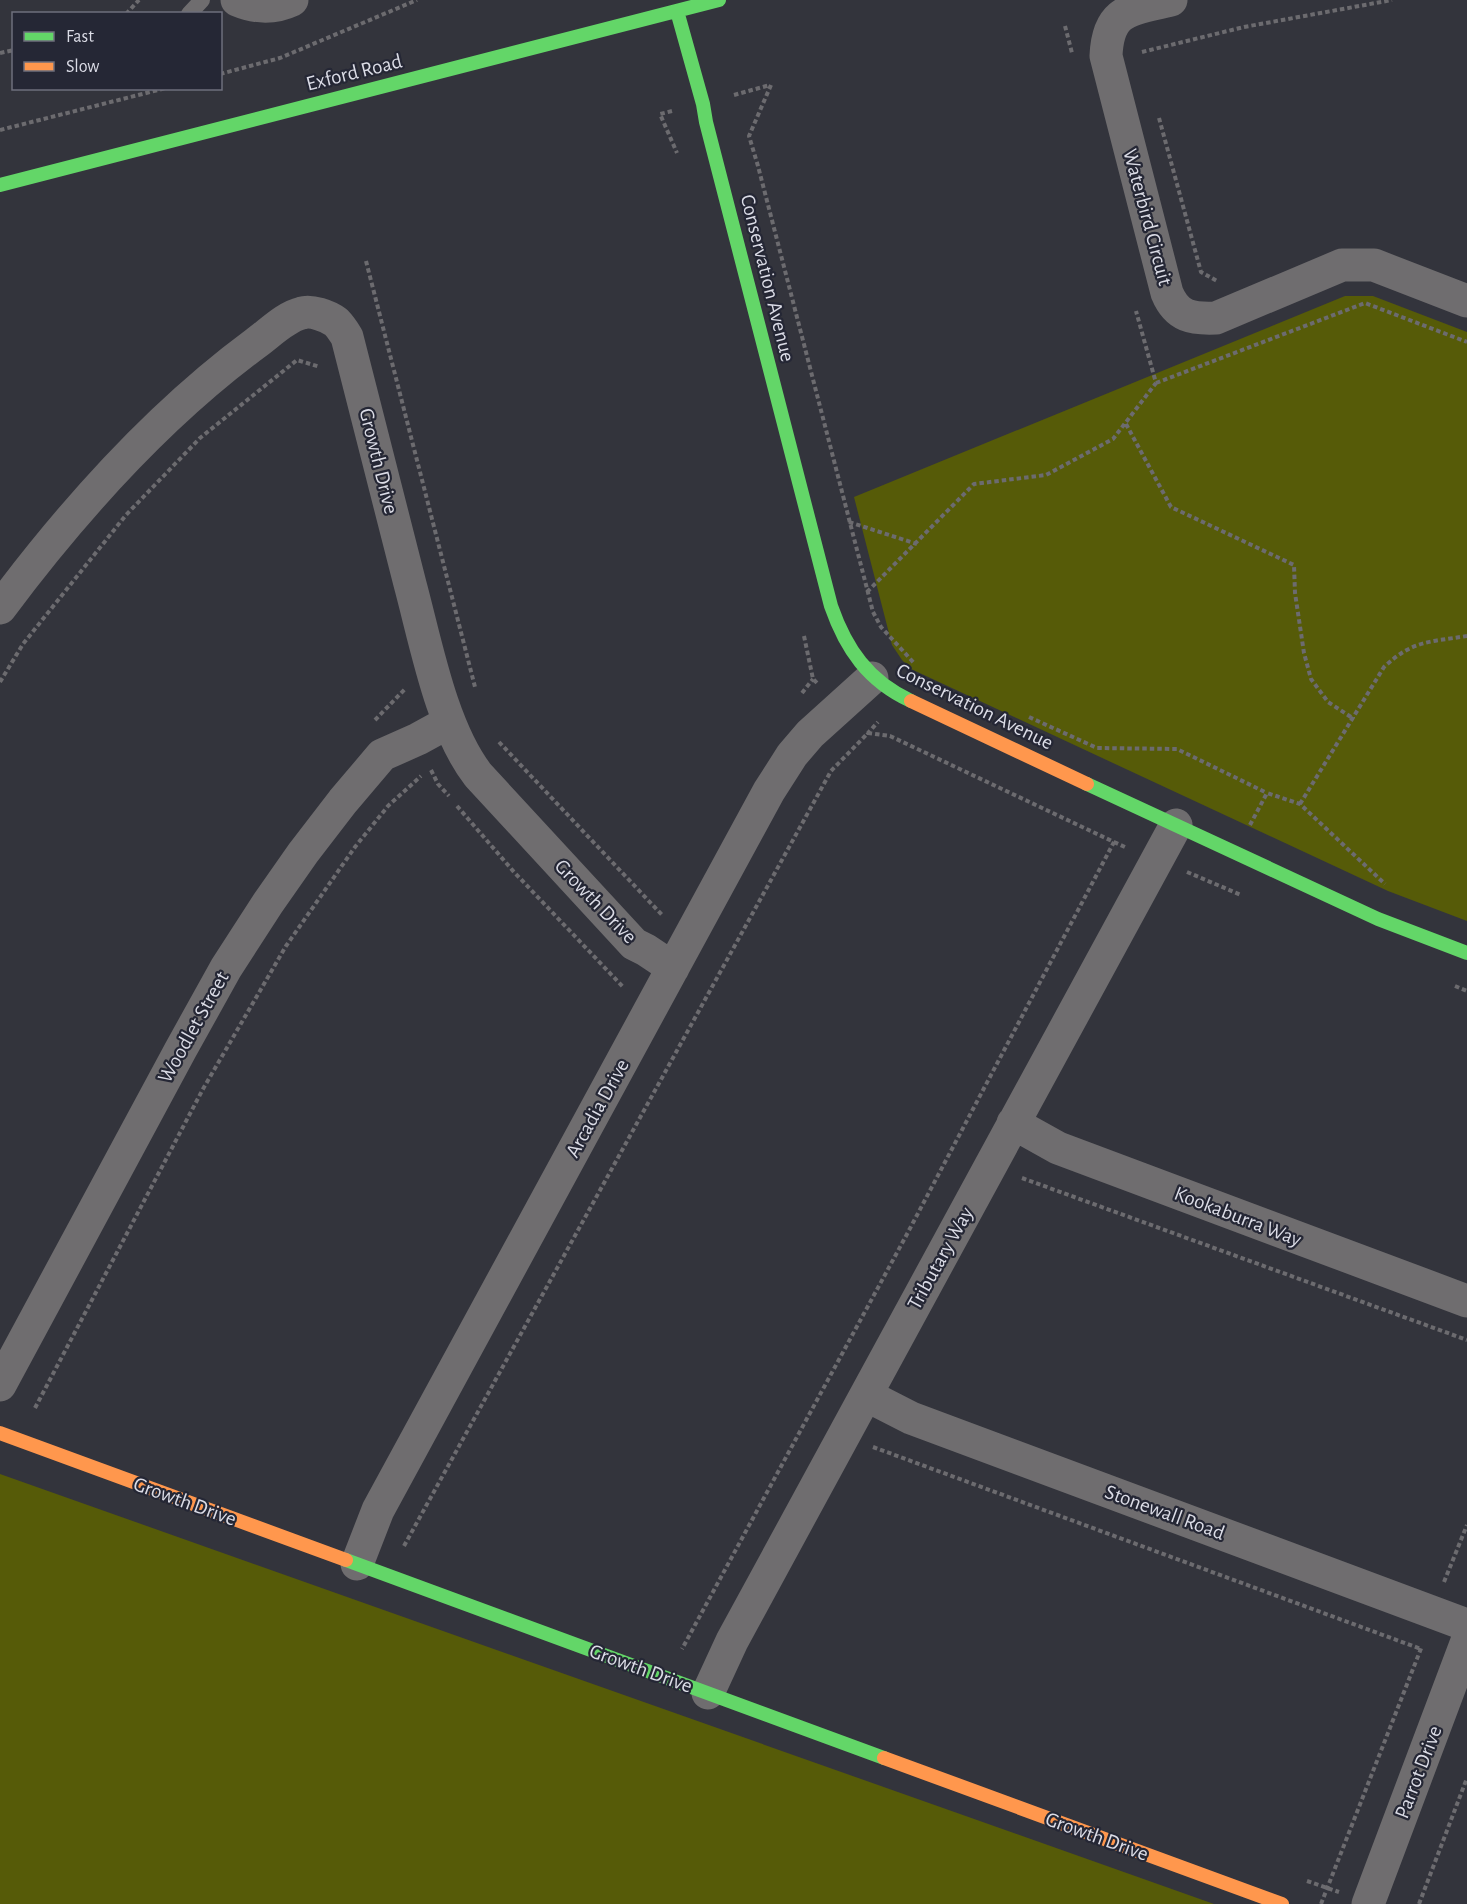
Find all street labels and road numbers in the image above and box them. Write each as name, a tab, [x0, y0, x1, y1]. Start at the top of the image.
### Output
street label: Exford Road	[304, 50, 404, 95]
street label: Waterbird Circuit	[1119, 147, 1176, 288]
street label: Conservation Avenue	[737, 192, 798, 364]
street label: Growth Drive	[355, 406, 402, 516]
street label: Conservation Avenue	[893, 659, 1056, 753]
street label: Growth Drive	[551, 855, 641, 947]
street label: Woodlet Street	[154, 968, 233, 1086]
street label: Arcadia Drive	[562, 1055, 633, 1161]
street label: Kookaburra Way	[1171, 1183, 1304, 1250]
street label: Tributary Way	[904, 1203, 977, 1313]
street label: Growth Drive	[131, 1473, 239, 1530]
street label: Stonewall Road	[1102, 1481, 1228, 1544]
street label: Growth Drive	[587, 1640, 695, 1697]
street label: Parrot Drive	[1391, 1723, 1446, 1821]
street label: Growth Drive	[1043, 1808, 1151, 1865]

